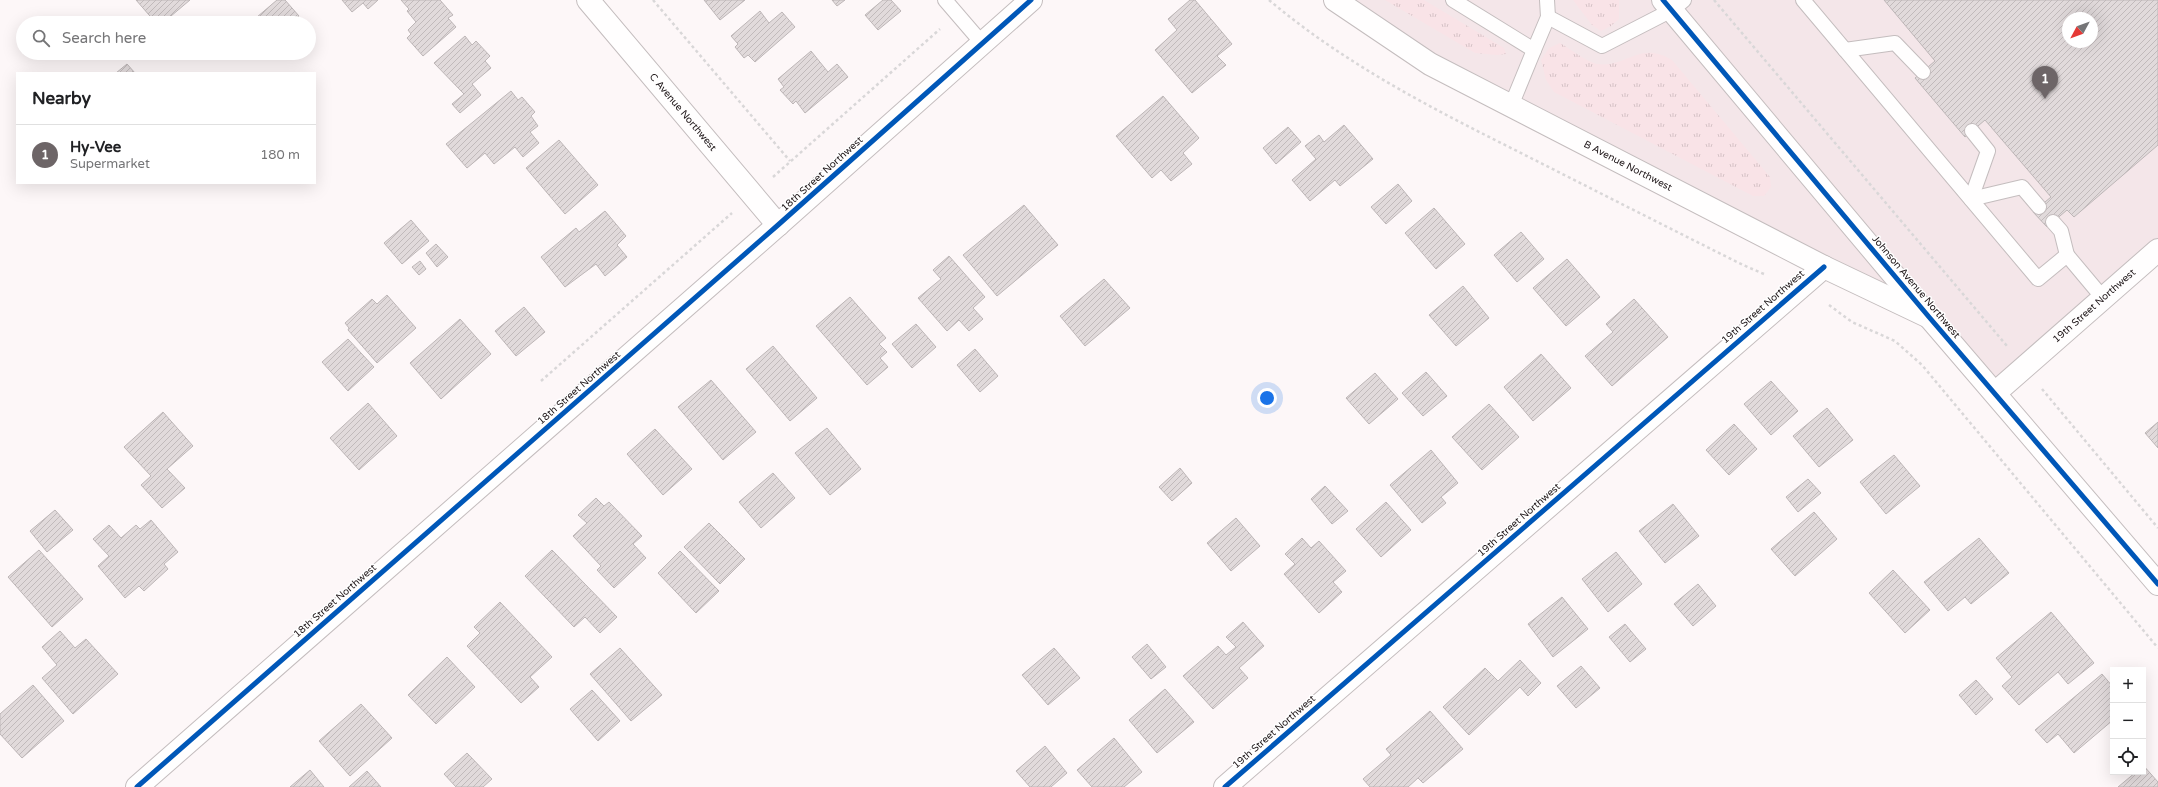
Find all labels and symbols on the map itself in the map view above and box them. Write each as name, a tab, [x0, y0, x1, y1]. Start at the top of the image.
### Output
north arrow	[2062, 12, 2098, 48]
pin: 1	[2032, 66, 2058, 99]
street label: C Avenue Northwest	[647, 71, 719, 154]
street label: 18th Street Northwest	[779, 134, 866, 214]
street label: B Avenue Northwest	[1582, 138, 1674, 194]
street label: Johnson Avenue Northwest	[1869, 233, 1963, 341]
street label: 19th Street Northwest	[2050, 266, 2138, 345]
street label: 19th Street Northwest	[1719, 268, 1807, 346]
street label: 18th Street Northwest	[535, 349, 623, 427]
your location	[1257, 388, 1277, 408]
street label: 19th Street Northwest	[1475, 481, 1563, 559]
street label: 18th Street Northwest	[291, 562, 379, 640]
street label: 19th Street Northwest	[1230, 693, 1318, 771]

